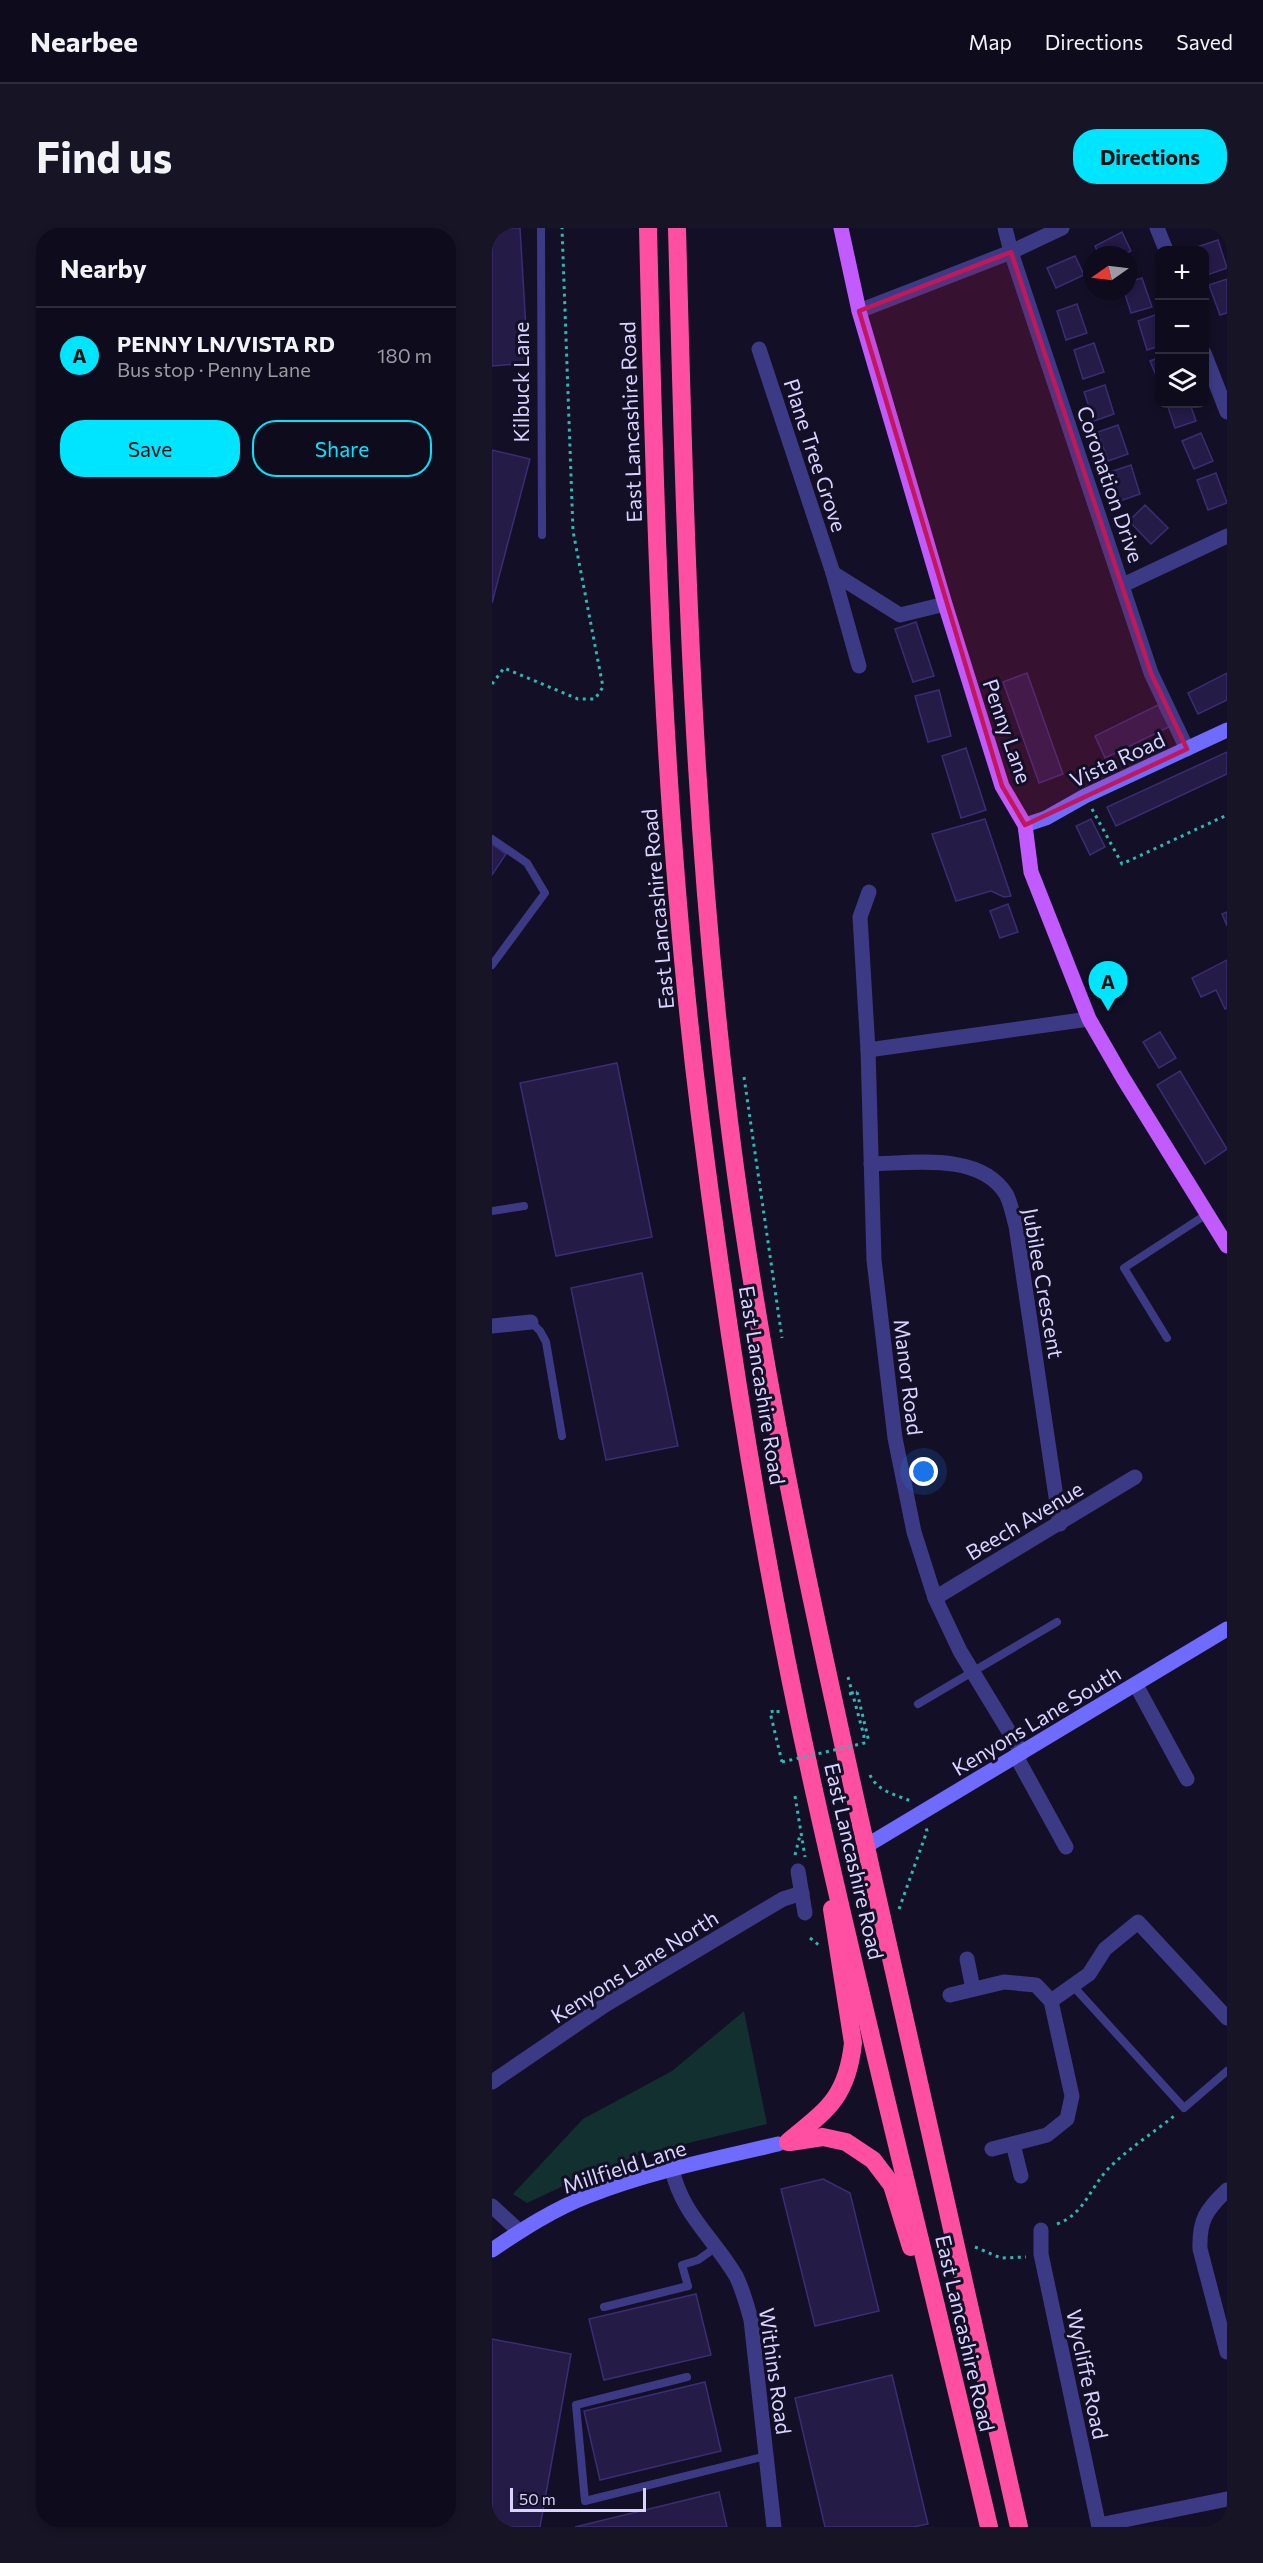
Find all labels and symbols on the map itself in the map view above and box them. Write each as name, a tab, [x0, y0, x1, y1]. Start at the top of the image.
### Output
north arrow	[1083, 246, 1137, 300]
street label: East Lancashire Road	[614, 321, 646, 523]
street label: Kilbuck Lane	[508, 322, 533, 442]
street label: Plane Tree Grove	[779, 375, 853, 535]
street label: Coronation Drive	[1073, 402, 1149, 566]
street label: Penny Lane	[978, 676, 1038, 786]
street label: Vista Road	[1066, 726, 1168, 792]
street label: East Lancashire Road	[636, 808, 678, 1010]
pin: A	[1088, 962, 1128, 1011]
street label: Jubilee Crescent	[1018, 1206, 1070, 1360]
street label: East Lancashire Road	[735, 1284, 791, 1486]
street label: Manor Road	[889, 1317, 929, 1437]
your location	[909, 1457, 938, 1486]
street label: Beech Avenue	[961, 1475, 1087, 1565]
street label: Kenyons Lane South	[947, 1660, 1125, 1780]
street label: East Lancashire Road	[820, 1760, 890, 1962]
street label: Kenyons Lane North	[546, 1904, 722, 2028]
street label: Millfield Lane	[559, 2134, 689, 2198]
street label: East Lancashire Road	[931, 2232, 1001, 2434]
street label: Withins Road	[755, 2306, 797, 2436]
street label: Wycliffe Road	[1062, 2307, 1114, 2441]
scale bar	[510, 2485, 646, 2512]

